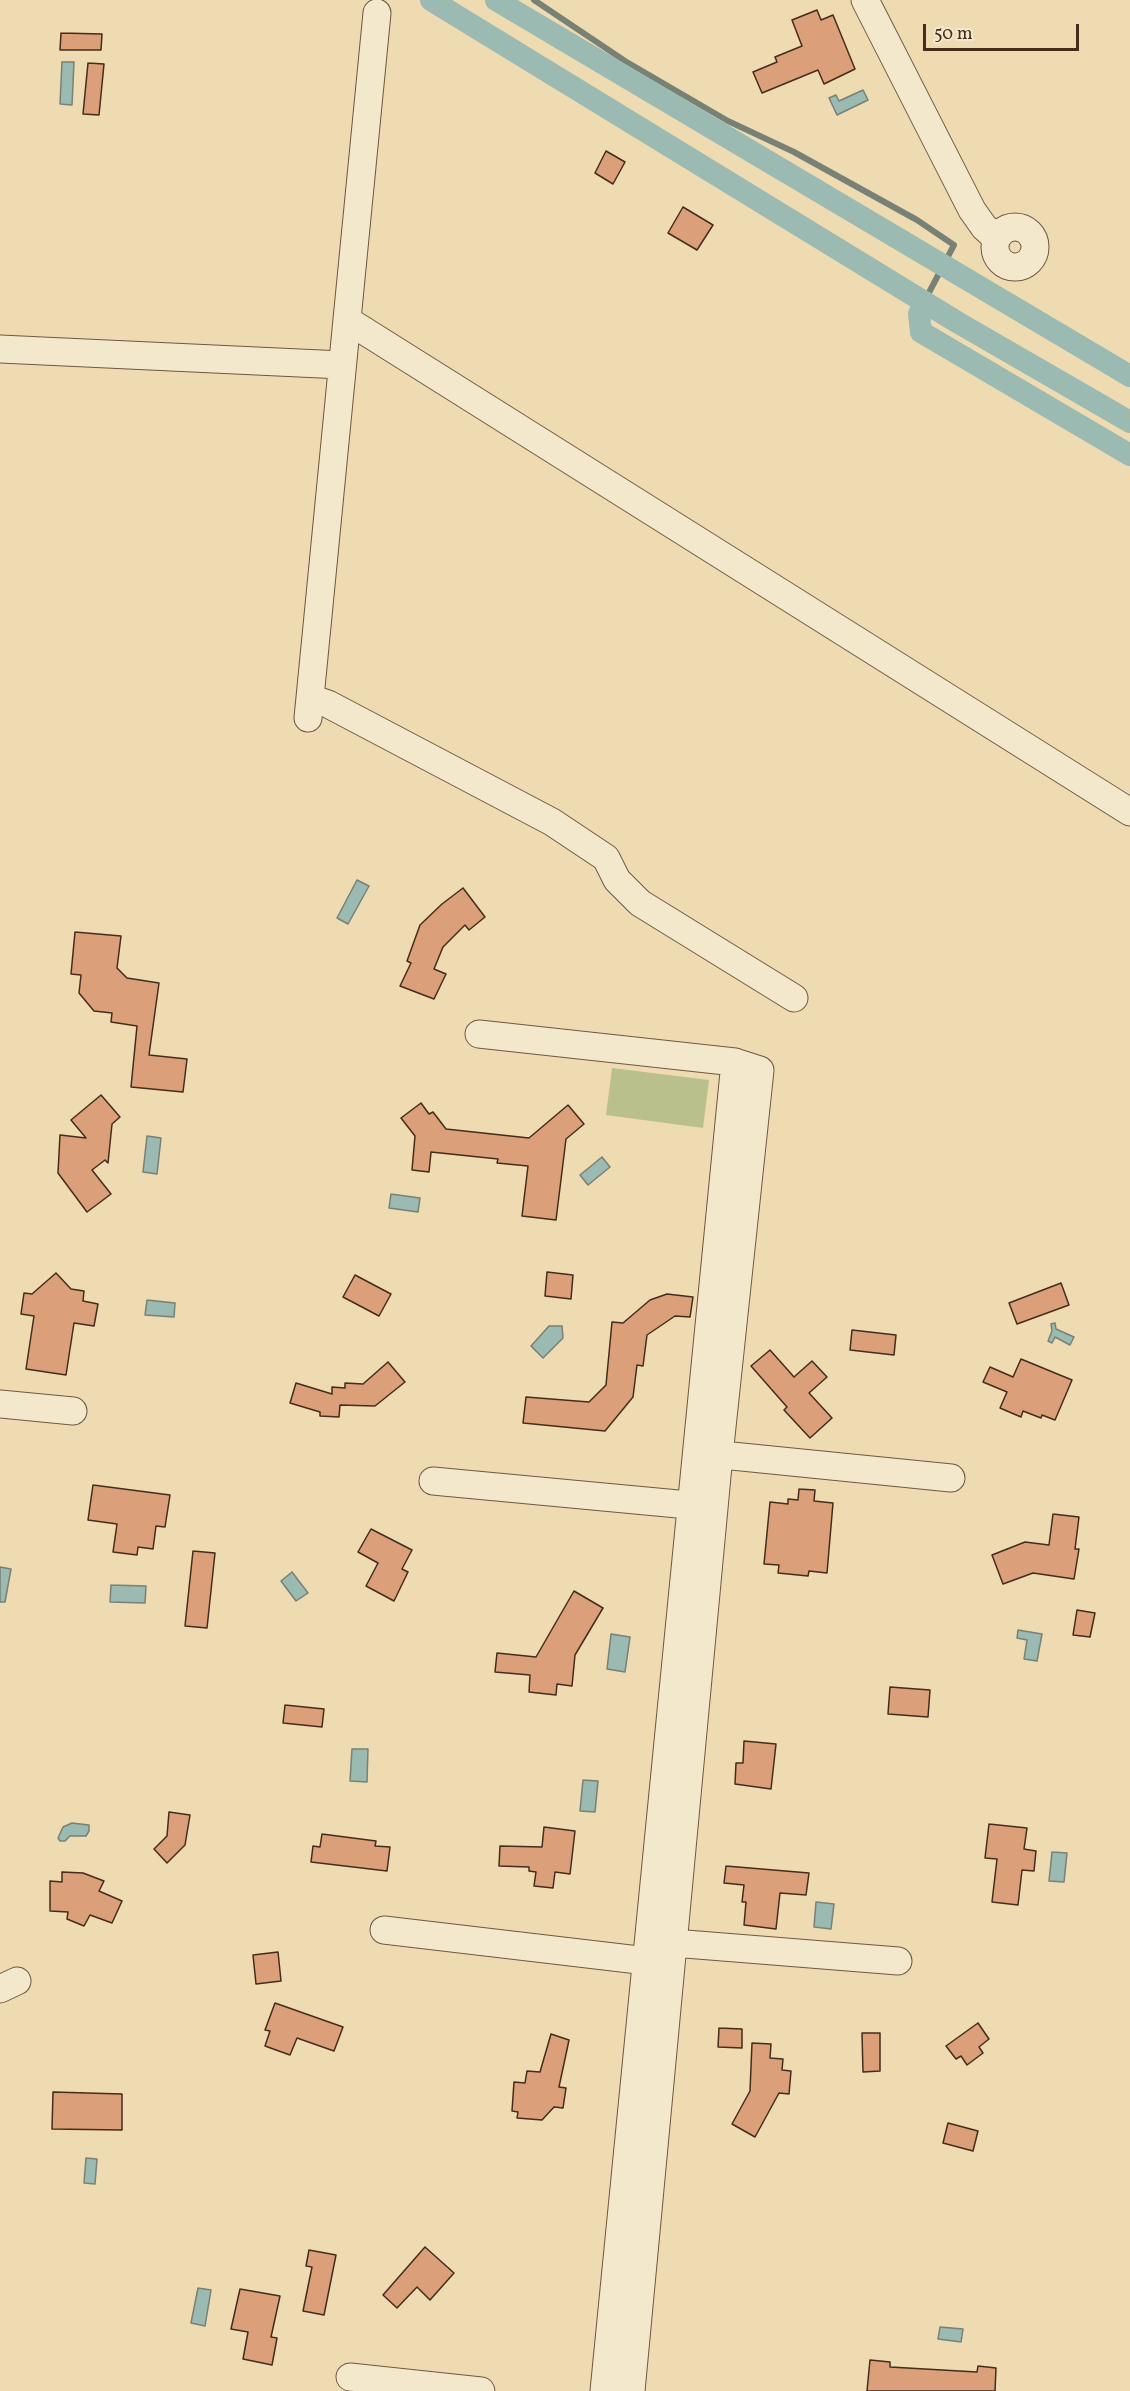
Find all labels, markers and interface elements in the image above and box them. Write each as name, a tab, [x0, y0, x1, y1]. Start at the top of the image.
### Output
scale bar	[926, 12, 1082, 50]
text: 50 m	[934, 22, 973, 47]

